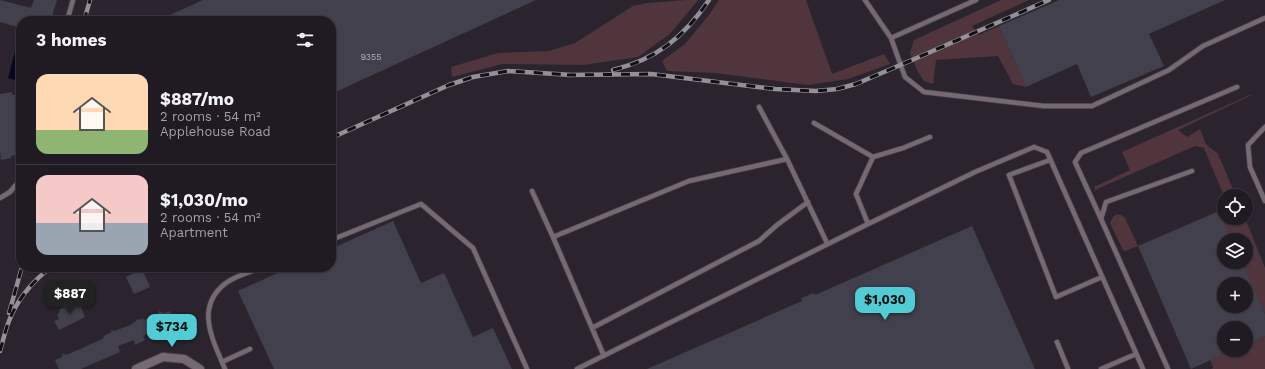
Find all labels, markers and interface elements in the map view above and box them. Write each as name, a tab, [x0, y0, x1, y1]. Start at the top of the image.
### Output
icon: filters	[294, 29, 316, 51]
text: 3 homes	[36, 30, 107, 50]
house number: 9355	[360, 52, 382, 62]
text: $887/mo	[160, 89, 234, 109]
icon: home	[68, 90, 116, 138]
text: 2 rooms · 54 m²	[160, 109, 261, 124]
text: Applehouse Road	[160, 124, 271, 139]
map controls	[1217, 189, 1253, 357]
button: locate	[1217, 189, 1253, 225]
text: $1,030/mo	[160, 190, 248, 210]
icon: home	[68, 191, 116, 239]
text: 2 rooms · 54 m²	[160, 210, 261, 225]
text: Apartment	[160, 225, 228, 240]
button: layers	[1217, 233, 1253, 269]
button: +	[1217, 277, 1253, 313]
pin: $887	[46, 281, 94, 315]
text: $887	[54, 286, 86, 301]
pin: $1,030	[852, 287, 918, 321]
text: $1,030	[864, 292, 906, 307]
pin: $734	[148, 314, 196, 348]
text: $734	[156, 319, 188, 334]
button: −	[1217, 321, 1253, 357]

